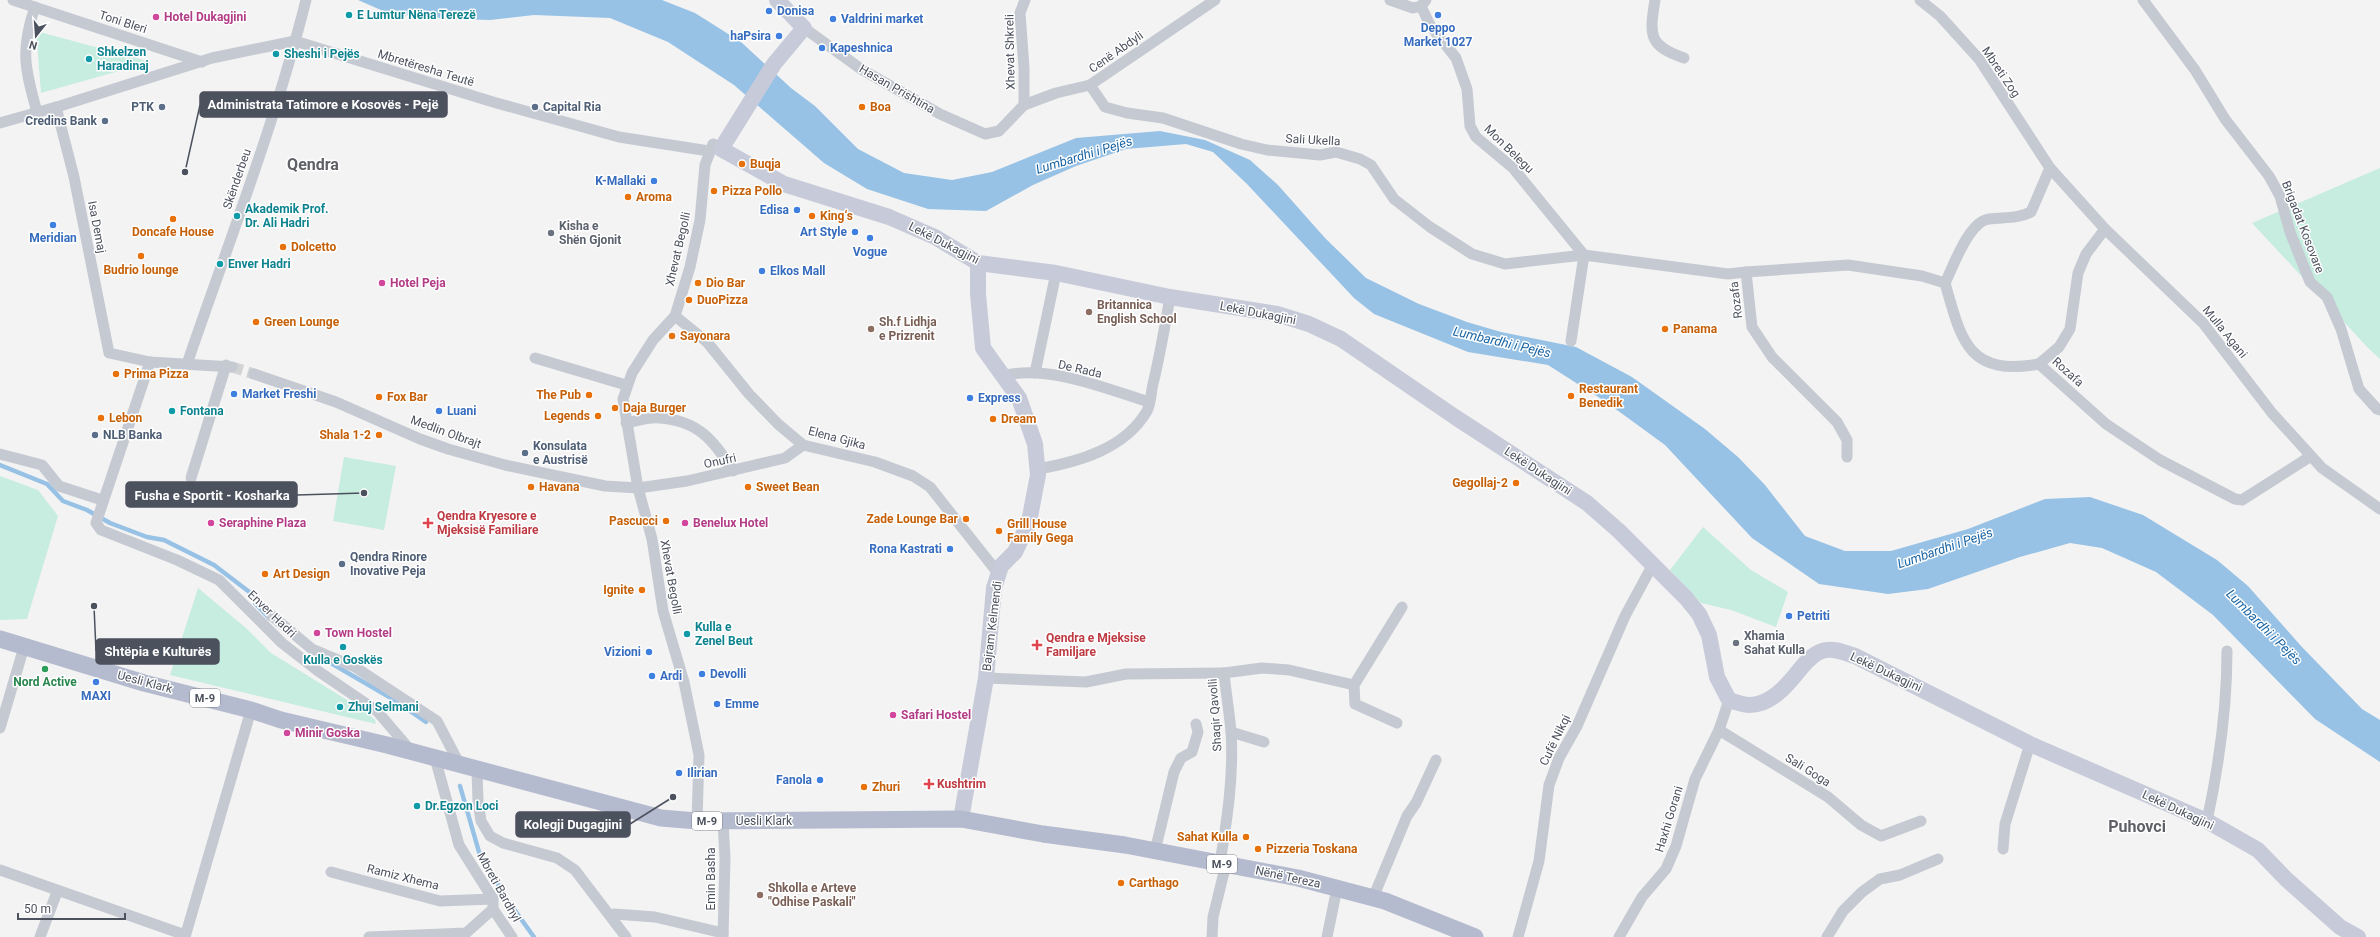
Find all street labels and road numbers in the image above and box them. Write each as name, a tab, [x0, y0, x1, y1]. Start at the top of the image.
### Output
street label: Toni Bleri	[97, 8, 149, 36]
street label: Xhevat Shkreli	[1002, 14, 1018, 90]
street label: Cenë Abdyli	[1086, 28, 1146, 76]
street label: Mbreti Zog	[1979, 44, 2023, 100]
street label: Mbretëresha Teutë	[376, 47, 476, 89]
street label: Hasan Prishtina	[857, 62, 937, 116]
street label: Mon Belegu	[1481, 122, 1537, 176]
street label: Sali Ukella	[1285, 132, 1341, 148]
street label: Skënderbeu	[220, 147, 254, 211]
street label: Brigadat Kosovare	[2279, 179, 2327, 275]
street label: Isa Demaj	[85, 200, 109, 255]
street label: Xhevat Begolli	[663, 210, 693, 287]
street label: Lekë Dukagjini	[906, 219, 982, 267]
street label: Rozafa	[1727, 281, 1745, 319]
street label: Lekë Dukagjini	[1219, 299, 1297, 327]
street label: Mulla Agani	[2200, 303, 2250, 361]
street label: Rozafa	[2049, 354, 2087, 390]
street label: De Rada	[1057, 357, 1103, 381]
street label: Medlin Olbrajt	[409, 413, 483, 451]
street label: Elena Gjika	[807, 424, 867, 452]
street label: Lekë Dukagjini	[1502, 444, 1574, 498]
street label: Onufri	[703, 451, 738, 471]
street label: Xhevat Begolli	[658, 538, 684, 616]
street label: Bajram Kelmendi	[980, 580, 1004, 672]
street label: Enver Hadri	[245, 588, 299, 640]
street label: Lekë Dukagjini	[1848, 649, 1924, 695]
street label: Uesli Klark	[116, 668, 175, 696]
street label: Shaqir Qavolli	[1205, 678, 1225, 752]
road number: M-9	[190, 689, 220, 707]
street label: Cufë Nikqi	[1537, 712, 1573, 768]
street label: Sali Goga	[1783, 751, 1833, 789]
street label: Haxhi Gorani	[1652, 784, 1686, 854]
street label: Lekë Dukagjini	[2140, 787, 2216, 833]
road number: M-9	[692, 812, 722, 830]
street label: Uesli Klark	[736, 814, 793, 828]
street label: Emin Basha	[704, 847, 718, 911]
street label: Mbreti Bardhyl	[474, 850, 524, 924]
road number: M-9	[1207, 855, 1237, 873]
street label: Ramiz Xhema	[365, 861, 441, 893]
street label: Nënë Tereza	[1254, 863, 1322, 891]

